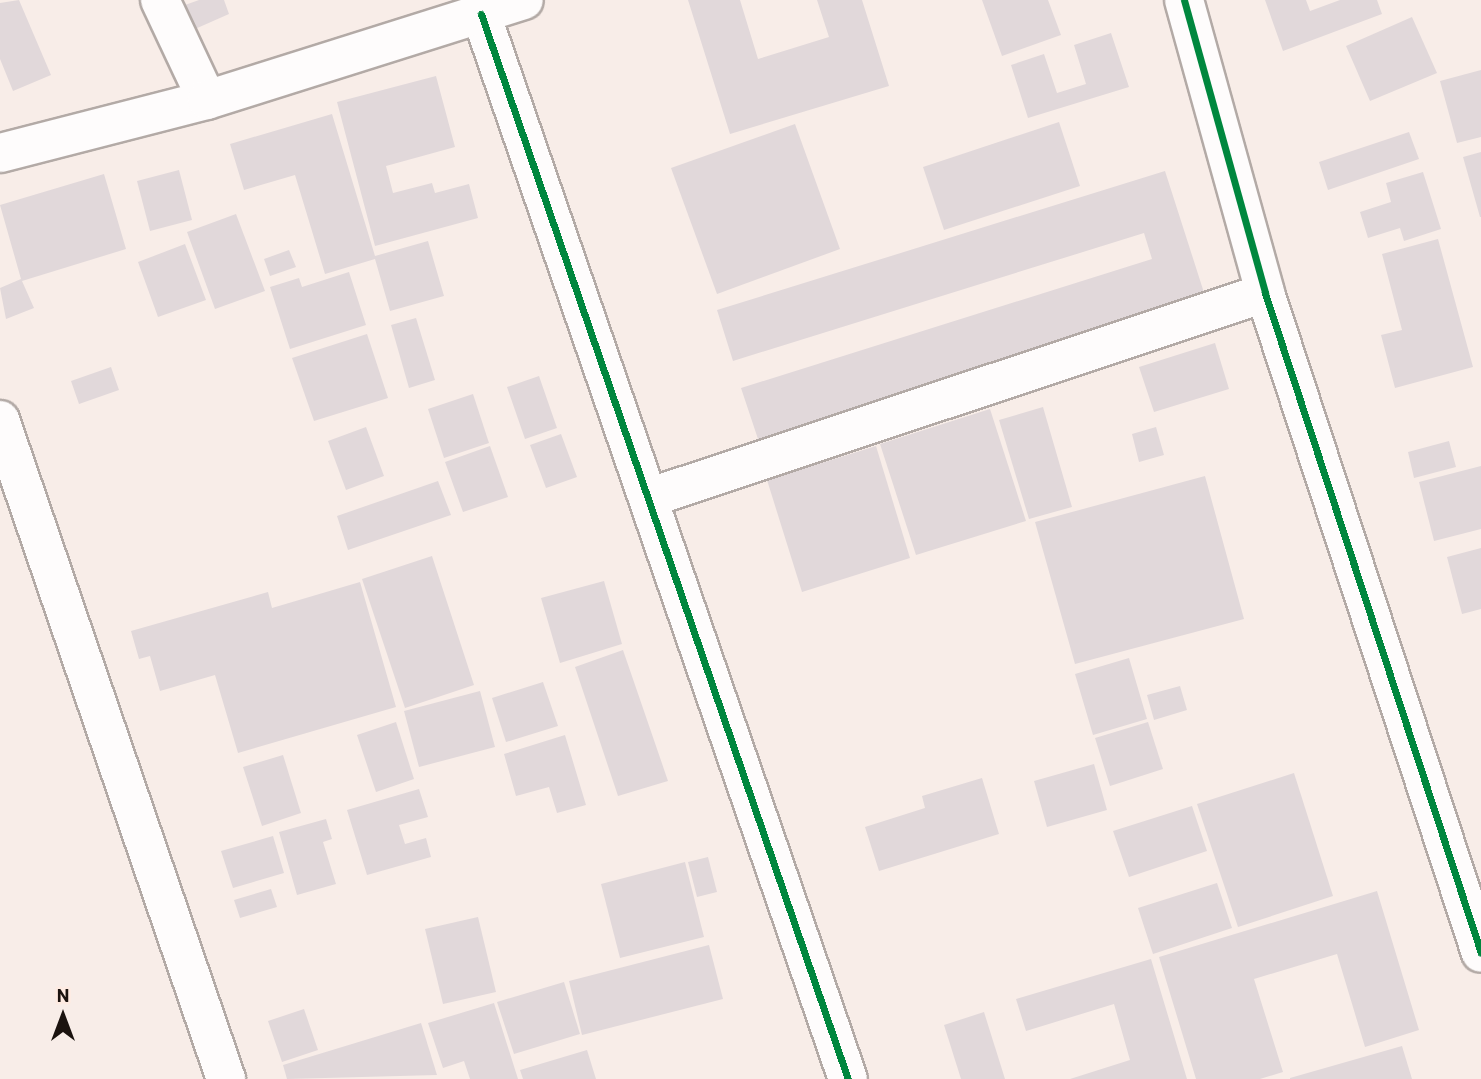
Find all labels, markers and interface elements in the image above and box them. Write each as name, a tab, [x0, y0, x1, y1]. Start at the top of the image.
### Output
north arrow	[28, 981, 98, 1051]
text: N	[57, 983, 69, 1006]

